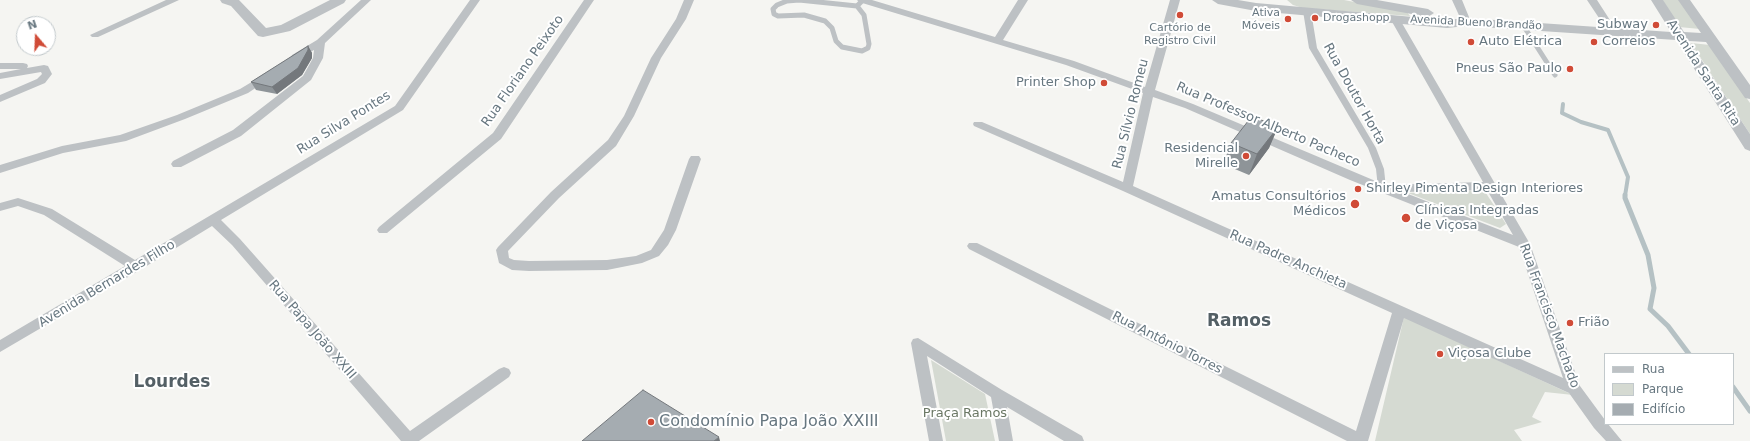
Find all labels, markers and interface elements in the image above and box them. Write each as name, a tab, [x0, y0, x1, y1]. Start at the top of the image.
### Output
place label: Ativa Móveis	[1242, 6, 1280, 32]
marker: Cartório de Registro Civil	[1175, 10, 1185, 20]
place label: Drogashopp	[1323, 11, 1390, 25]
street label: Rua Floriano Peixoto	[479, 12, 567, 130]
marker: Drogashopp	[1310, 13, 1320, 23]
street label: Avenida Bueno Brandão	[1410, 13, 1542, 33]
marker: Ativa Móveis	[1283, 14, 1293, 24]
north arrow	[16, 16, 56, 56]
text: N	[26, 17, 39, 33]
place label: Subway	[1597, 17, 1648, 33]
street label: Avenida Santa Rita	[1663, 17, 1743, 129]
marker: Subway	[1651, 20, 1661, 30]
place label: Cartório de Registro Civil	[1144, 21, 1216, 47]
place label: Auto Elétrica	[1479, 34, 1562, 50]
place label: Correios	[1602, 34, 1656, 50]
marker: Auto Elétrica	[1466, 37, 1476, 47]
marker: Correios	[1589, 37, 1599, 47]
street label: Rua Doutor Horta	[1320, 41, 1388, 147]
street label: Rua Sílvio Romeu	[1110, 57, 1152, 171]
place label: Pneus São Paulo	[1456, 61, 1562, 77]
marker: Pneus São Paulo	[1565, 64, 1575, 74]
place label: Printer Shop	[1016, 75, 1096, 91]
marker: Printer Shop	[1099, 78, 1109, 88]
street label: Rua Professor Alberto Pacheco	[1174, 79, 1362, 171]
street label: Rua Silva Pontes	[294, 88, 394, 158]
place label: Residencial Mirelle	[1164, 141, 1238, 172]
marker: Residencial Mirelle	[1241, 151, 1251, 161]
place label: Shirley Pimenta Design Interiores	[1366, 181, 1583, 197]
marker: Shirley Pimenta Design Interiores	[1353, 184, 1363, 194]
place label: Amatus Consultórios Médicos	[1212, 189, 1346, 220]
marker: Amatus Consultórios Médicos	[1349, 198, 1361, 210]
place label: Clínicas Integradas de Viçosa	[1415, 203, 1539, 234]
marker: Clínicas Integradas de Viçosa	[1400, 212, 1412, 224]
street label: Rua Padre Anchieta	[1227, 227, 1349, 293]
street label: Avenida Bernardes Filho	[36, 237, 178, 331]
street label: Rua Francisco Machado	[1516, 242, 1582, 390]
street label: Rua Papa João XXIII	[265, 278, 359, 382]
street label: Rua Antônio Torres	[1109, 308, 1225, 378]
district label: Ramos	[1207, 312, 1271, 332]
place label: Frião	[1578, 315, 1609, 331]
marker: Frião	[1565, 318, 1575, 328]
place label: Viçosa Clube	[1448, 346, 1531, 362]
marker: Viçosa Clube	[1435, 349, 1445, 359]
legend	[1604, 353, 1734, 425]
text: Rua	[1642, 362, 1665, 376]
district label: Lourdes	[134, 373, 210, 393]
text: Parque	[1642, 382, 1683, 396]
text: Edifício	[1642, 402, 1685, 416]
park label: Praça Ramos	[923, 406, 1007, 422]
place label: Condomínio Papa João XXIII	[659, 412, 879, 432]
marker: Condomínio Papa João XXIII	[646, 417, 656, 427]

